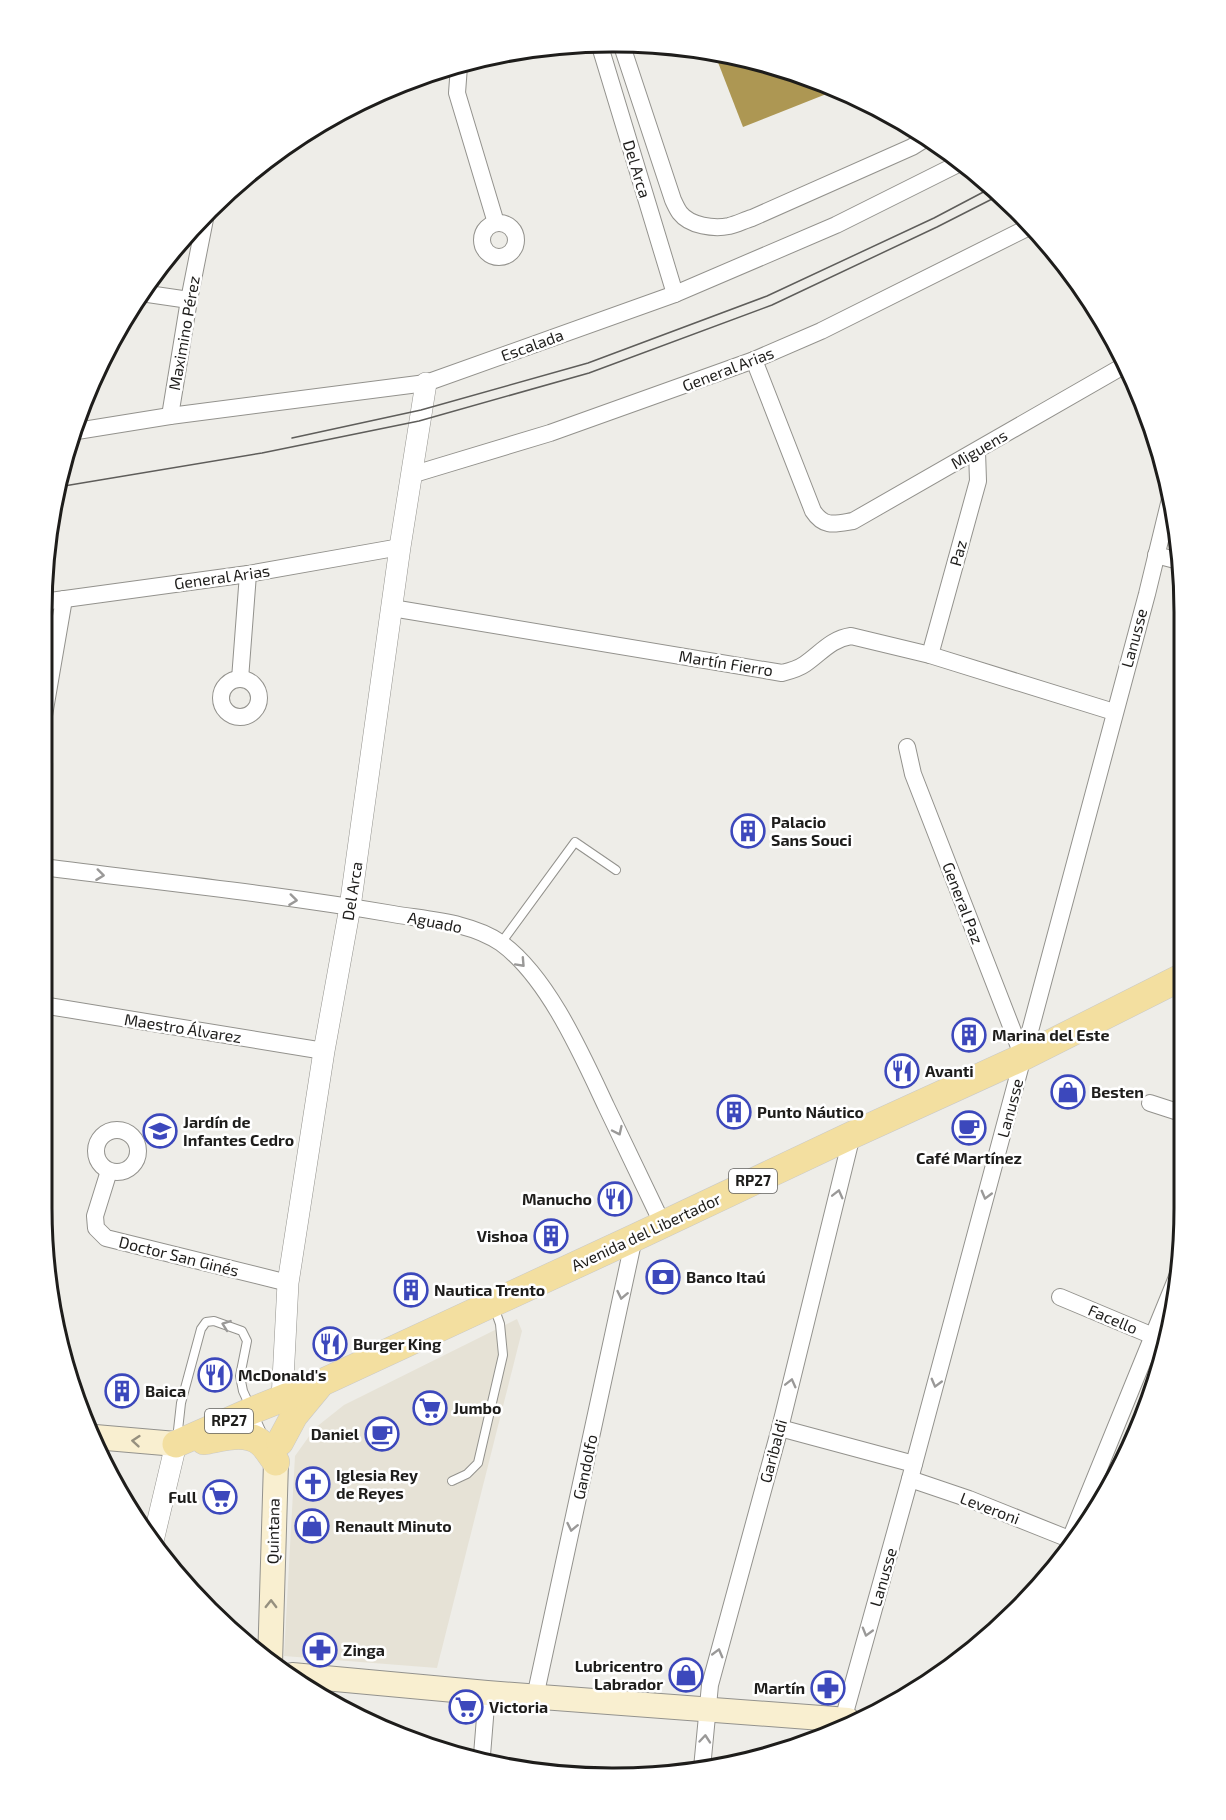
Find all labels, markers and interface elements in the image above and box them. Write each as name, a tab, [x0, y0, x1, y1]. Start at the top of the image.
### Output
street label: Del Arca	[620, 138, 655, 200]
street label: Maximino Pérez	[164, 274, 203, 392]
street label: Escalada	[498, 324, 566, 365]
street label: General Arias	[679, 342, 776, 395]
street label: Miguens	[947, 425, 1010, 472]
street label: Paz	[945, 538, 970, 568]
street label: General Arias	[173, 560, 271, 593]
street label: Lanusse	[1117, 606, 1150, 669]
street label: Martín Fierro	[678, 646, 775, 679]
place label: Palacio Sans Souci	[771, 812, 852, 849]
building icon: Palacio Sans Souci	[730, 813, 766, 849]
street label: General Paz	[939, 859, 988, 946]
street label: Del Arca	[337, 860, 366, 922]
one-way arrow	[95, 868, 105, 880]
one-way arrow	[289, 893, 298, 905]
street label: Aguado	[406, 907, 464, 936]
one-way arrow	[514, 955, 525, 966]
street label: Maestro Álvarez	[123, 1009, 243, 1046]
building icon: Marina del Este	[951, 1017, 987, 1053]
place label: Marina del Este	[992, 1025, 1109, 1044]
restaurant icon: Avanti	[884, 1053, 920, 1089]
place label: Avanti	[925, 1061, 974, 1080]
shop icon: Besten	[1050, 1074, 1086, 1110]
street label: Lanusse	[993, 1076, 1026, 1139]
place label: Besten	[1091, 1082, 1144, 1101]
building icon: Punto Náutico	[716, 1094, 752, 1130]
place label: Punto Náutico	[757, 1102, 864, 1121]
cafe icon: Café Martínez	[951, 1110, 987, 1146]
place label: Jardín de Infantes Cedro	[183, 1112, 294, 1149]
school or university icon: Jardín de Infantes Cedro	[142, 1113, 178, 1149]
one-way arrow	[611, 1125, 623, 1136]
place label: Café Martínez	[916, 1148, 1022, 1167]
road number: RP27	[729, 1169, 777, 1193]
restaurant icon: Manucho	[597, 1181, 633, 1217]
street label: Avenida del Libertador	[568, 1188, 724, 1275]
place label: Manucho	[522, 1189, 592, 1208]
one-way arrow	[830, 1189, 843, 1199]
one-way arrow	[981, 1190, 994, 1200]
building icon: Vishoa	[533, 1218, 569, 1254]
place label: Vishoa	[477, 1226, 528, 1245]
street label: Doctor San Ginés	[117, 1231, 241, 1280]
bank icon: Banco Itaú	[645, 1259, 681, 1295]
place label: Banco Itaú	[686, 1267, 766, 1286]
building icon: Nautica Trento	[393, 1272, 429, 1308]
place label: Nautica Trento	[434, 1280, 545, 1299]
one-way arrow	[616, 1290, 629, 1300]
street label: Facello	[1086, 1300, 1141, 1337]
one-way arrow	[221, 1320, 232, 1333]
restaurant icon: Burger King	[312, 1326, 348, 1362]
place label: Burger King	[353, 1334, 442, 1353]
restaurant icon: McDonald's	[197, 1357, 233, 1393]
place label: McDonald's	[238, 1365, 327, 1384]
building icon: Baica	[104, 1373, 140, 1409]
one-way arrow	[931, 1377, 943, 1388]
one-way arrow	[783, 1378, 796, 1388]
place label: Baica	[145, 1381, 186, 1400]
supermarket icon: Jumbo	[412, 1390, 448, 1426]
place label: Jumbo	[453, 1398, 501, 1417]
road number: RP27	[205, 1409, 253, 1433]
cafe icon: Daniel	[364, 1416, 400, 1452]
street label: Garibaldi	[755, 1417, 790, 1485]
place label: Daniel	[311, 1424, 360, 1443]
street label: Gandolfo	[568, 1433, 601, 1501]
one-way arrow	[131, 1435, 140, 1448]
place label: Iglesia Rey de Reyes	[336, 1465, 418, 1503]
church icon: Iglesia Rey de Reyes	[295, 1466, 331, 1502]
supermarket icon: Full	[202, 1479, 238, 1515]
place label: Full	[168, 1487, 198, 1506]
street label: Leveroni	[958, 1488, 1023, 1528]
street label: Quintana	[262, 1498, 284, 1564]
shop icon: Renault Minuto	[294, 1508, 330, 1544]
place label: Renault Minuto	[335, 1516, 452, 1535]
one-way arrow	[566, 1522, 579, 1532]
street label: Lanusse	[865, 1545, 900, 1608]
one-way arrow	[265, 1600, 278, 1609]
one-way arrow	[862, 1627, 875, 1637]
pharmacy icon: Zinga	[302, 1632, 338, 1668]
place label: Zinga	[343, 1640, 385, 1659]
one-way arrow	[711, 1648, 724, 1658]
place label: Lubricentro Labrador	[575, 1656, 663, 1693]
shop icon: Lubricentro Labrador	[668, 1657, 704, 1693]
pharmacy icon: Martín	[810, 1670, 846, 1706]
place label: Martín	[754, 1678, 805, 1697]
supermarket icon: Victoria	[448, 1689, 484, 1725]
place label: Victoria	[489, 1697, 548, 1716]
one-way arrow	[698, 1735, 711, 1744]

